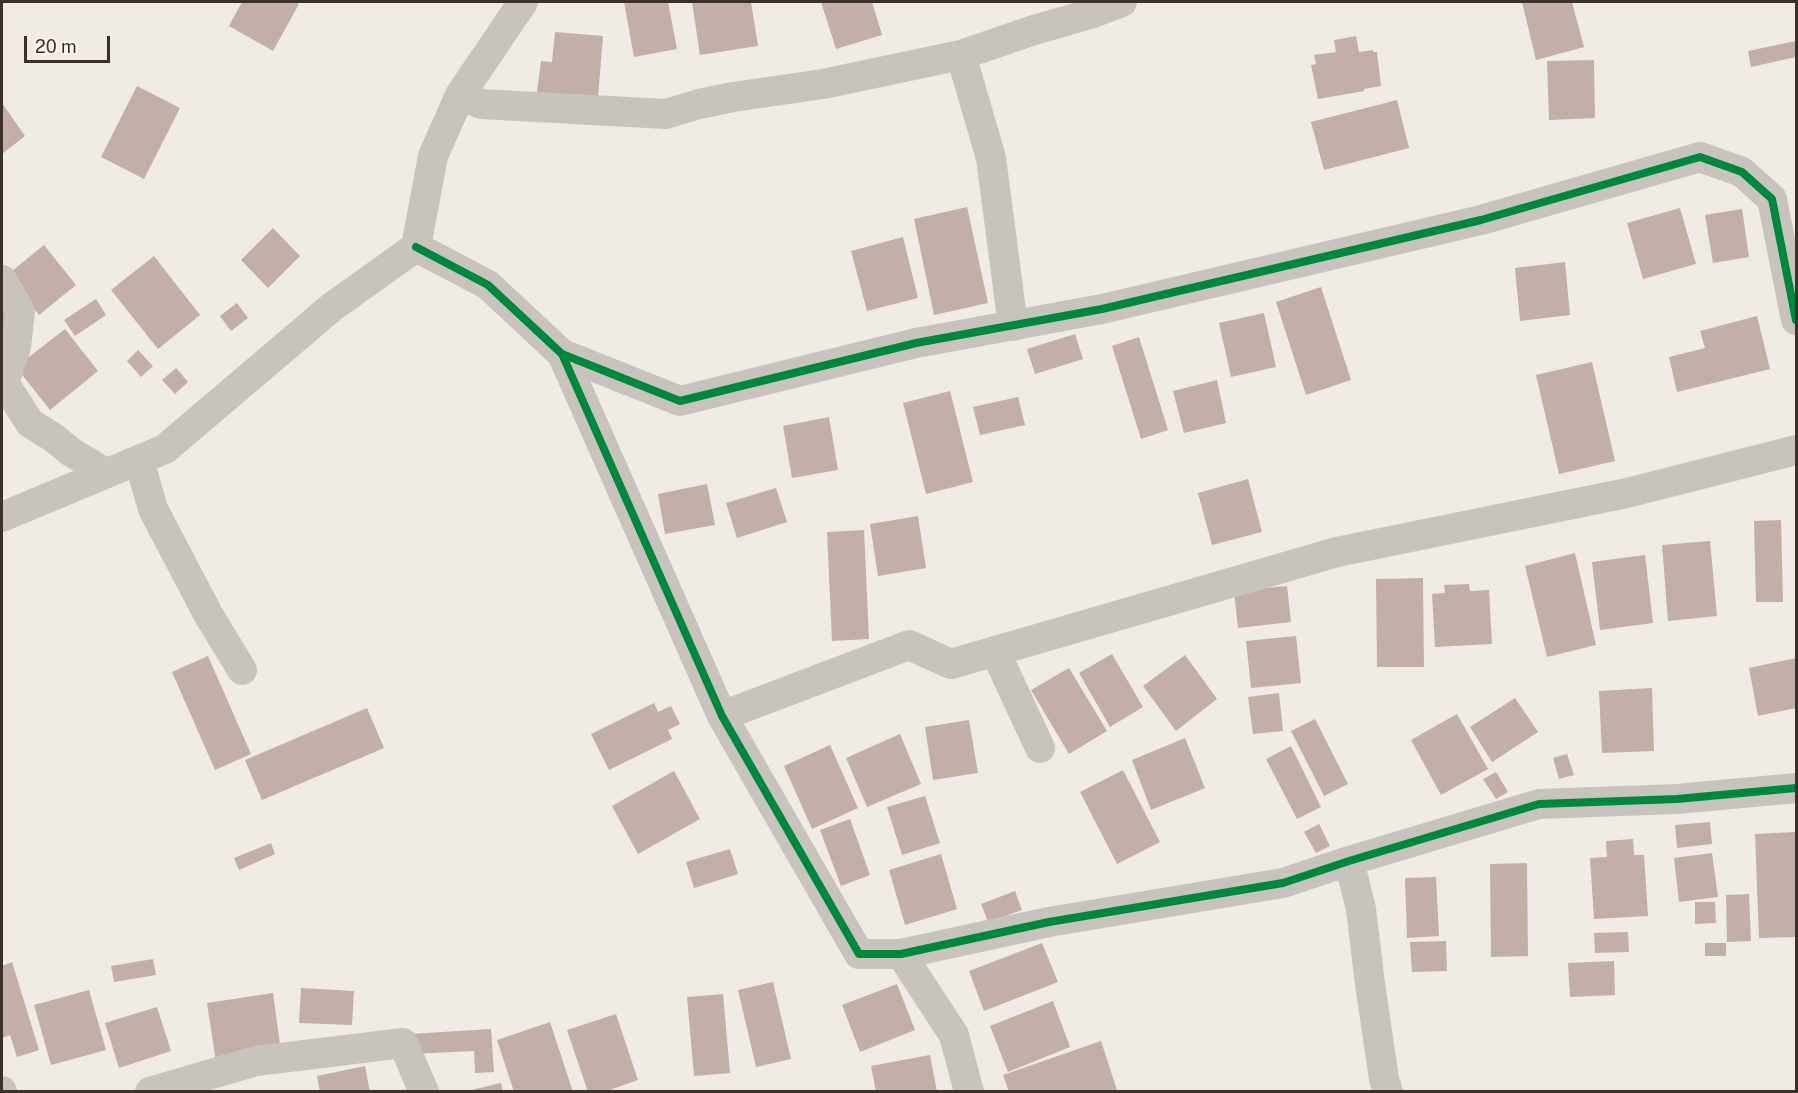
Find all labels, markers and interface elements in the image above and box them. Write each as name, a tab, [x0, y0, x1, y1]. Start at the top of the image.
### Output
scale bar	[27, 24, 112, 62]
text: 20 m	[35, 36, 77, 57]

